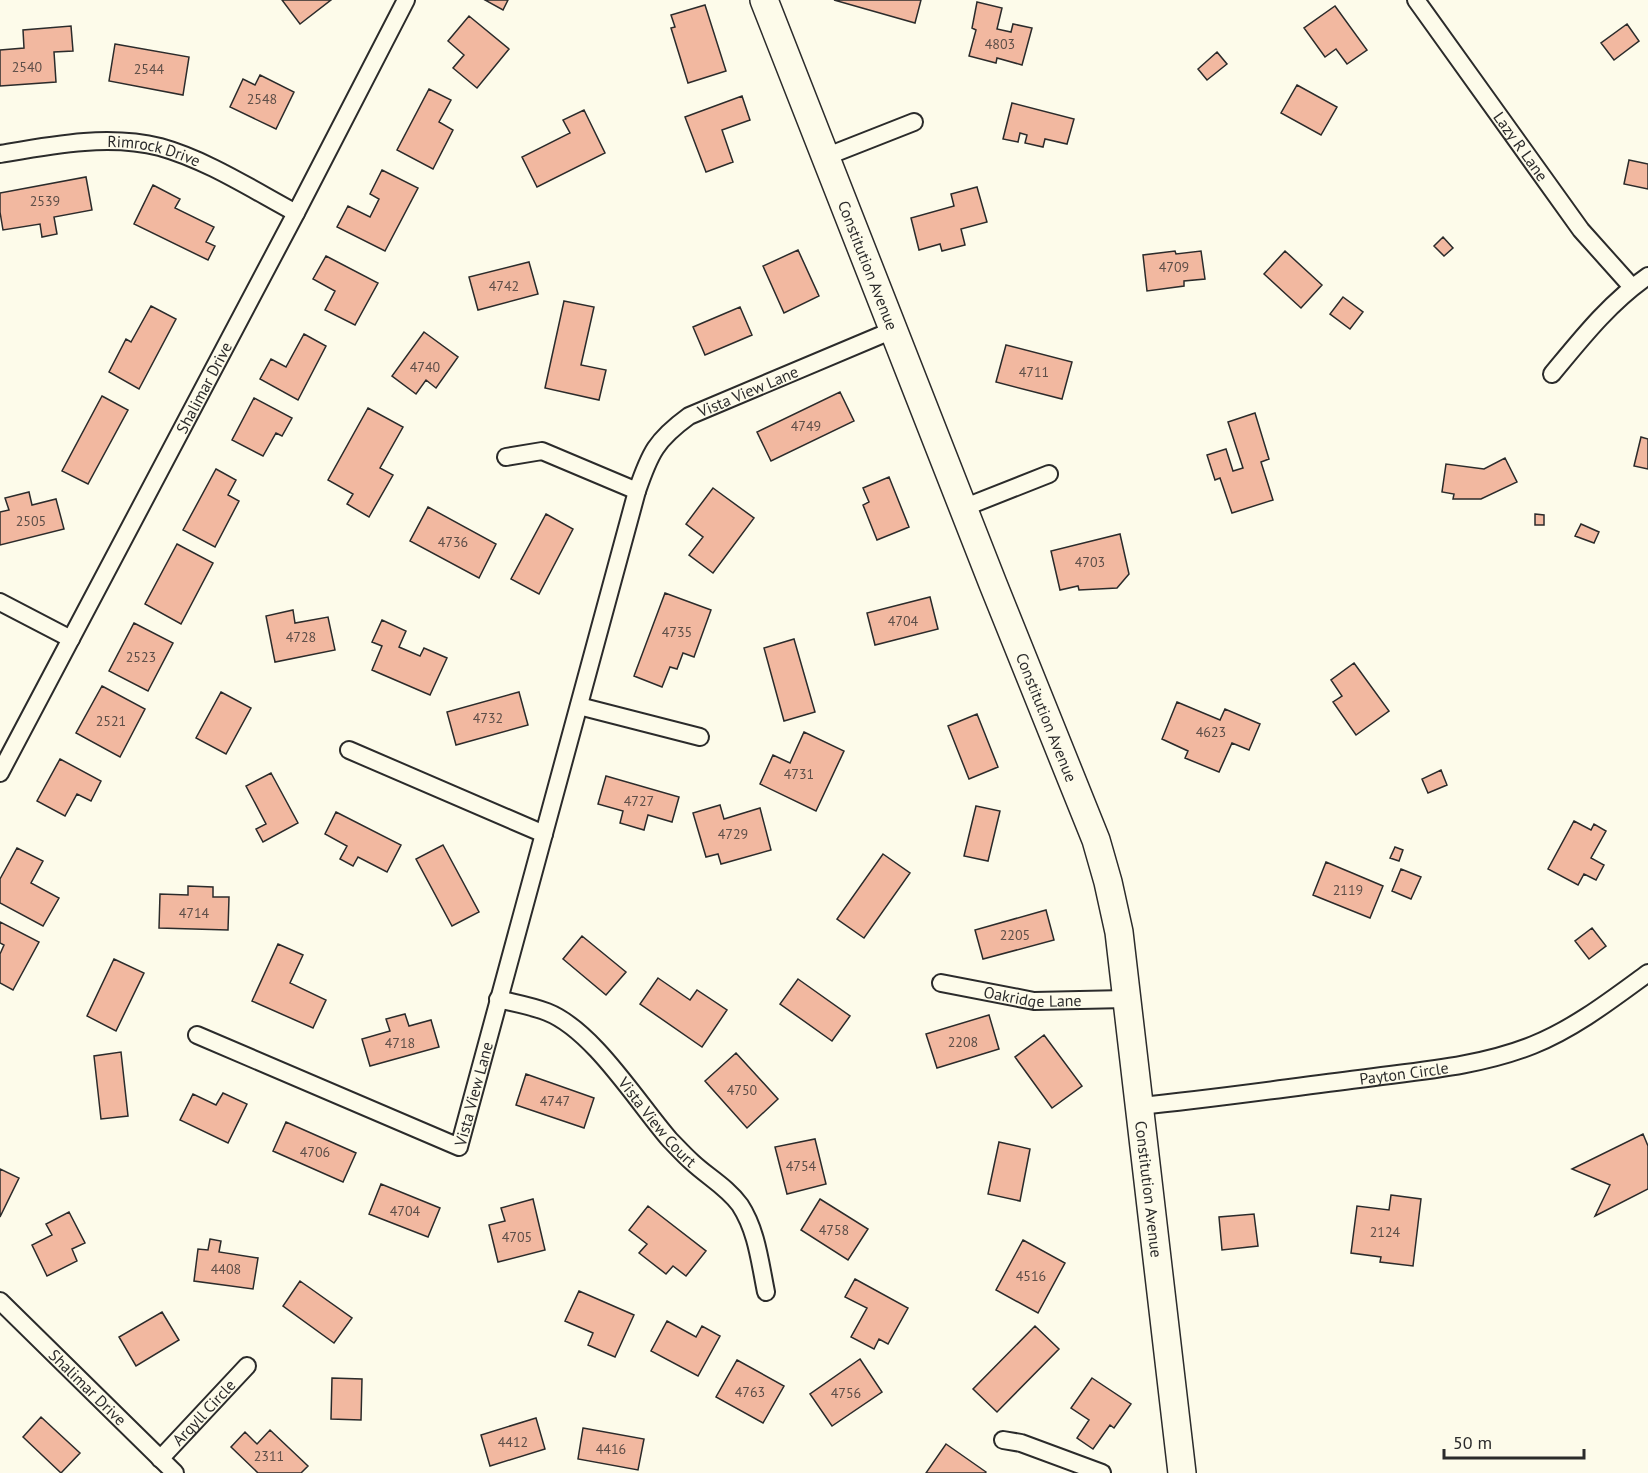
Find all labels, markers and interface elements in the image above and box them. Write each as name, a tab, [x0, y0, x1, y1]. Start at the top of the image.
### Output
house number: 4803	[985, 35, 1015, 53]
house number: 2540	[12, 58, 43, 76]
house number: 2544	[134, 60, 165, 78]
house number: 2548	[247, 90, 277, 108]
street label: Lazy R Lane	[1489, 108, 1553, 185]
street label: Rimrock Drive	[107, 131, 204, 171]
house number: 2539	[30, 192, 60, 210]
street label: Constitution Avenue	[834, 198, 902, 333]
house number: 4709	[1159, 258, 1189, 276]
house number: 4742	[489, 277, 519, 295]
street label: Shalimar Drive	[171, 338, 236, 437]
house number: 4740	[410, 358, 441, 376]
street label: Vista View Lane	[694, 361, 801, 422]
house number: 4711	[1019, 363, 1049, 381]
house number: 4749	[791, 417, 821, 435]
house number: 2505	[16, 512, 46, 530]
house number: 4736	[438, 533, 468, 551]
house number: 4703	[1075, 553, 1105, 571]
house number: 4704	[888, 612, 919, 630]
house number: 4735	[662, 623, 692, 641]
house number: 4728	[286, 628, 316, 646]
house number: 2523	[126, 648, 156, 666]
street label: Constitution Avenue	[1012, 650, 1082, 785]
house number: 4732	[473, 709, 503, 727]
house number: 2521	[96, 712, 126, 730]
house number: 4623	[1196, 723, 1226, 741]
house number: 4731	[784, 765, 814, 783]
house number: 4727	[624, 792, 654, 810]
house number: 4729	[718, 825, 748, 843]
house number: 2119	[1333, 881, 1363, 899]
house number: 4714	[179, 904, 210, 922]
house number: 2205	[1000, 926, 1030, 944]
street label: Oakridge Lane	[982, 981, 1082, 1011]
house number: 2208	[948, 1033, 978, 1051]
house number: 4718	[385, 1034, 415, 1052]
street label: Vista View Lane	[449, 1040, 497, 1149]
street label: Payton Circle	[1358, 1057, 1450, 1089]
street label: Vista View Court	[614, 1072, 701, 1172]
house number: 4750	[727, 1081, 758, 1099]
house number: 4747	[540, 1092, 570, 1110]
street label: Constitution Avenue	[1131, 1120, 1167, 1259]
house number: 4706	[300, 1143, 330, 1161]
house number: 4754	[786, 1157, 817, 1175]
house number: 4704	[390, 1202, 421, 1220]
house number: 4758	[819, 1221, 849, 1239]
house number: 2124	[1370, 1223, 1401, 1241]
house number: 4705	[502, 1228, 532, 1246]
house number: 4408	[211, 1260, 241, 1278]
house number: 4516	[1016, 1267, 1046, 1285]
street label: Shalimar Drive	[45, 1345, 131, 1430]
street label: Argyll Circle	[168, 1375, 240, 1450]
house number: 4763	[735, 1383, 765, 1401]
house number: 4756	[831, 1384, 861, 1402]
scale bar	[1444, 1422, 1584, 1460]
text: 50 m	[1453, 1431, 1492, 1454]
house number: 4412	[498, 1433, 528, 1451]
house number: 4416	[596, 1440, 626, 1458]
house number: 2311	[254, 1447, 284, 1465]

